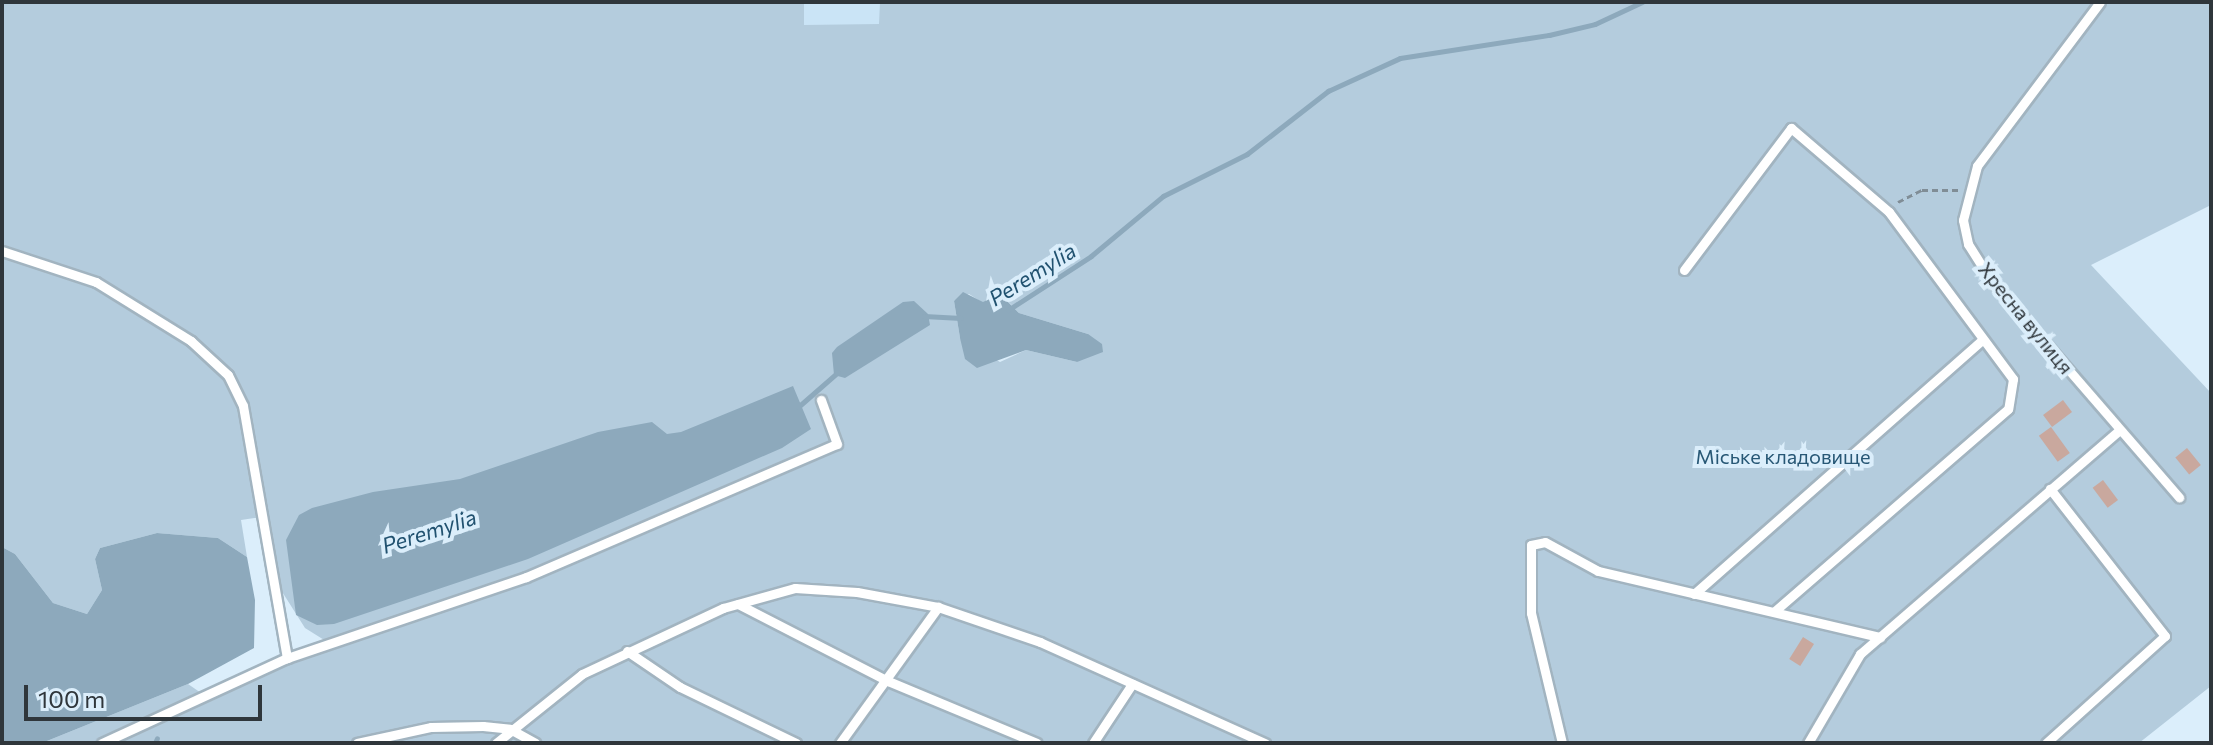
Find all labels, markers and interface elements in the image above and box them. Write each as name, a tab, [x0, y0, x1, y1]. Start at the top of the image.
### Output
water label: Peremylia	[983, 237, 1081, 311]
street label: Хресна вулиця	[1974, 257, 2078, 379]
park label: Міське кладовище	[1696, 444, 1870, 468]
water label: Peremylia	[378, 503, 480, 559]
scale bar	[28, 669, 266, 719]
text: 100 m	[38, 684, 105, 713]

